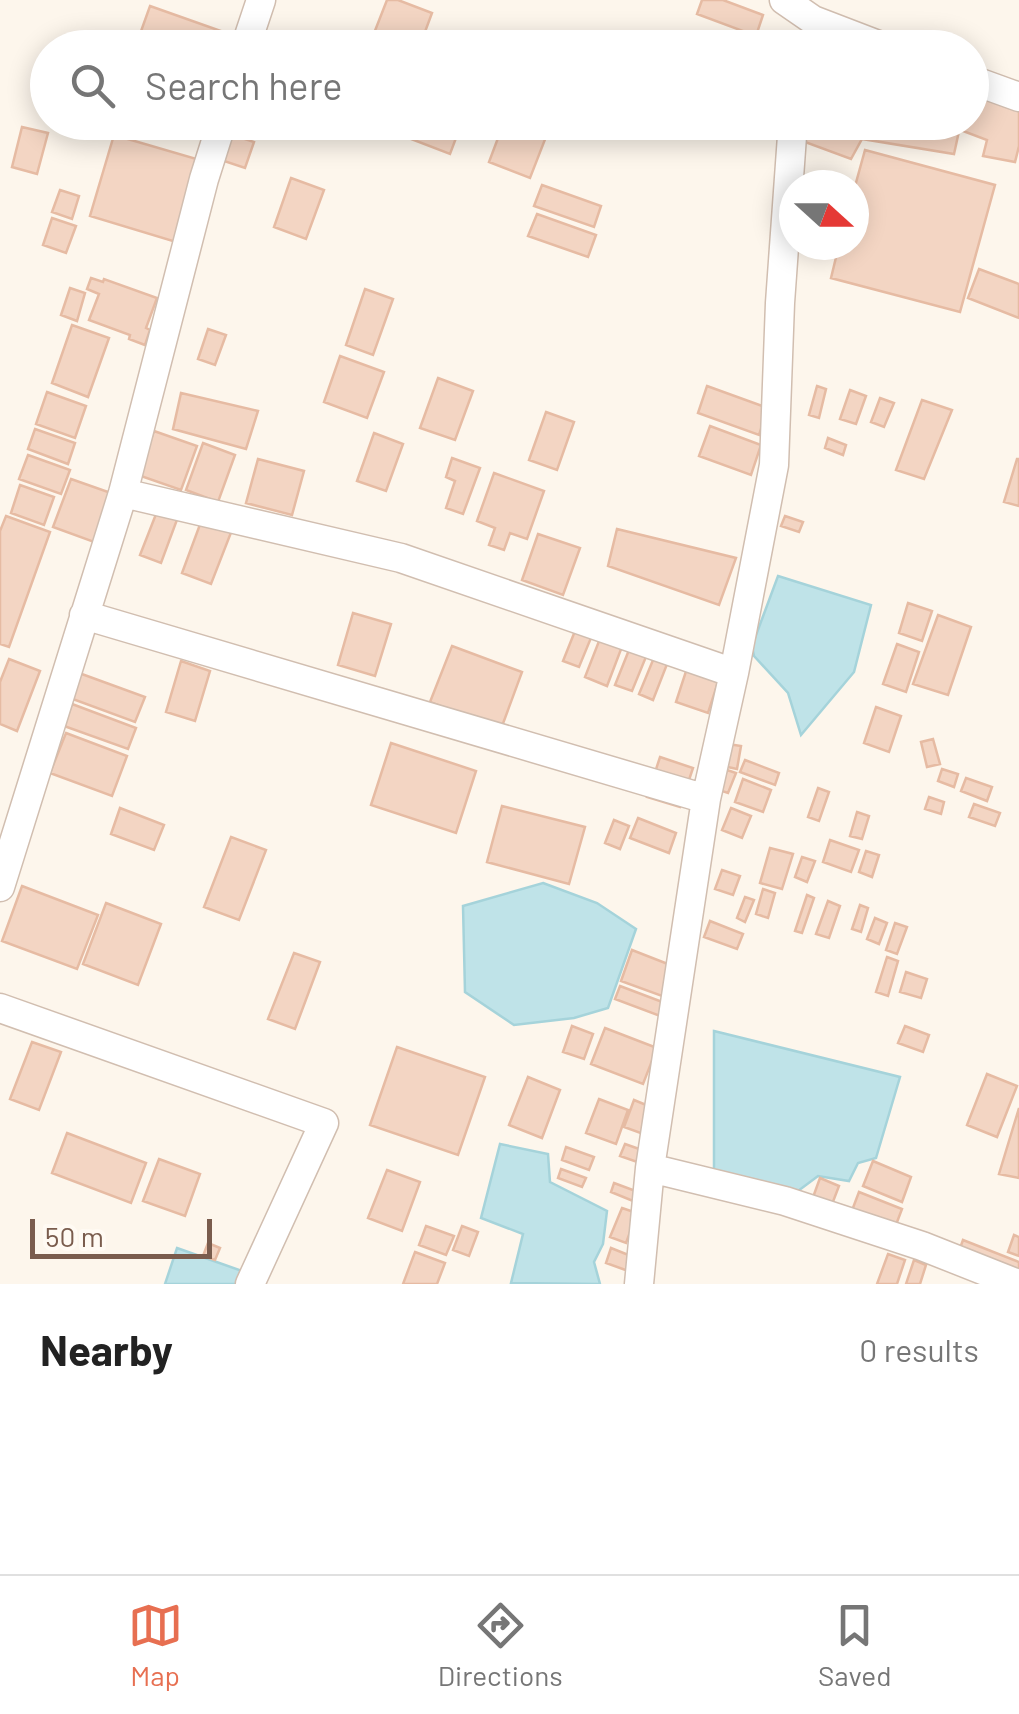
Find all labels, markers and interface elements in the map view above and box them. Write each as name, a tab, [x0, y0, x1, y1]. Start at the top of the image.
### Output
search box	[30, 30, 989, 140]
icon: search	[65, 58, 120, 113]
text: Search here	[145, 62, 343, 108]
north arrow	[779, 170, 869, 260]
scale bar	[30, 1214, 212, 1258]
text: 50 m	[45, 1219, 104, 1253]
text: Nearby	[40, 1324, 173, 1374]
text: 0 results	[859, 1330, 979, 1368]
tab: Map	[128, 1598, 183, 1692]
tab: Directions	[438, 1598, 563, 1692]
tab: Saved	[818, 1598, 891, 1692]

